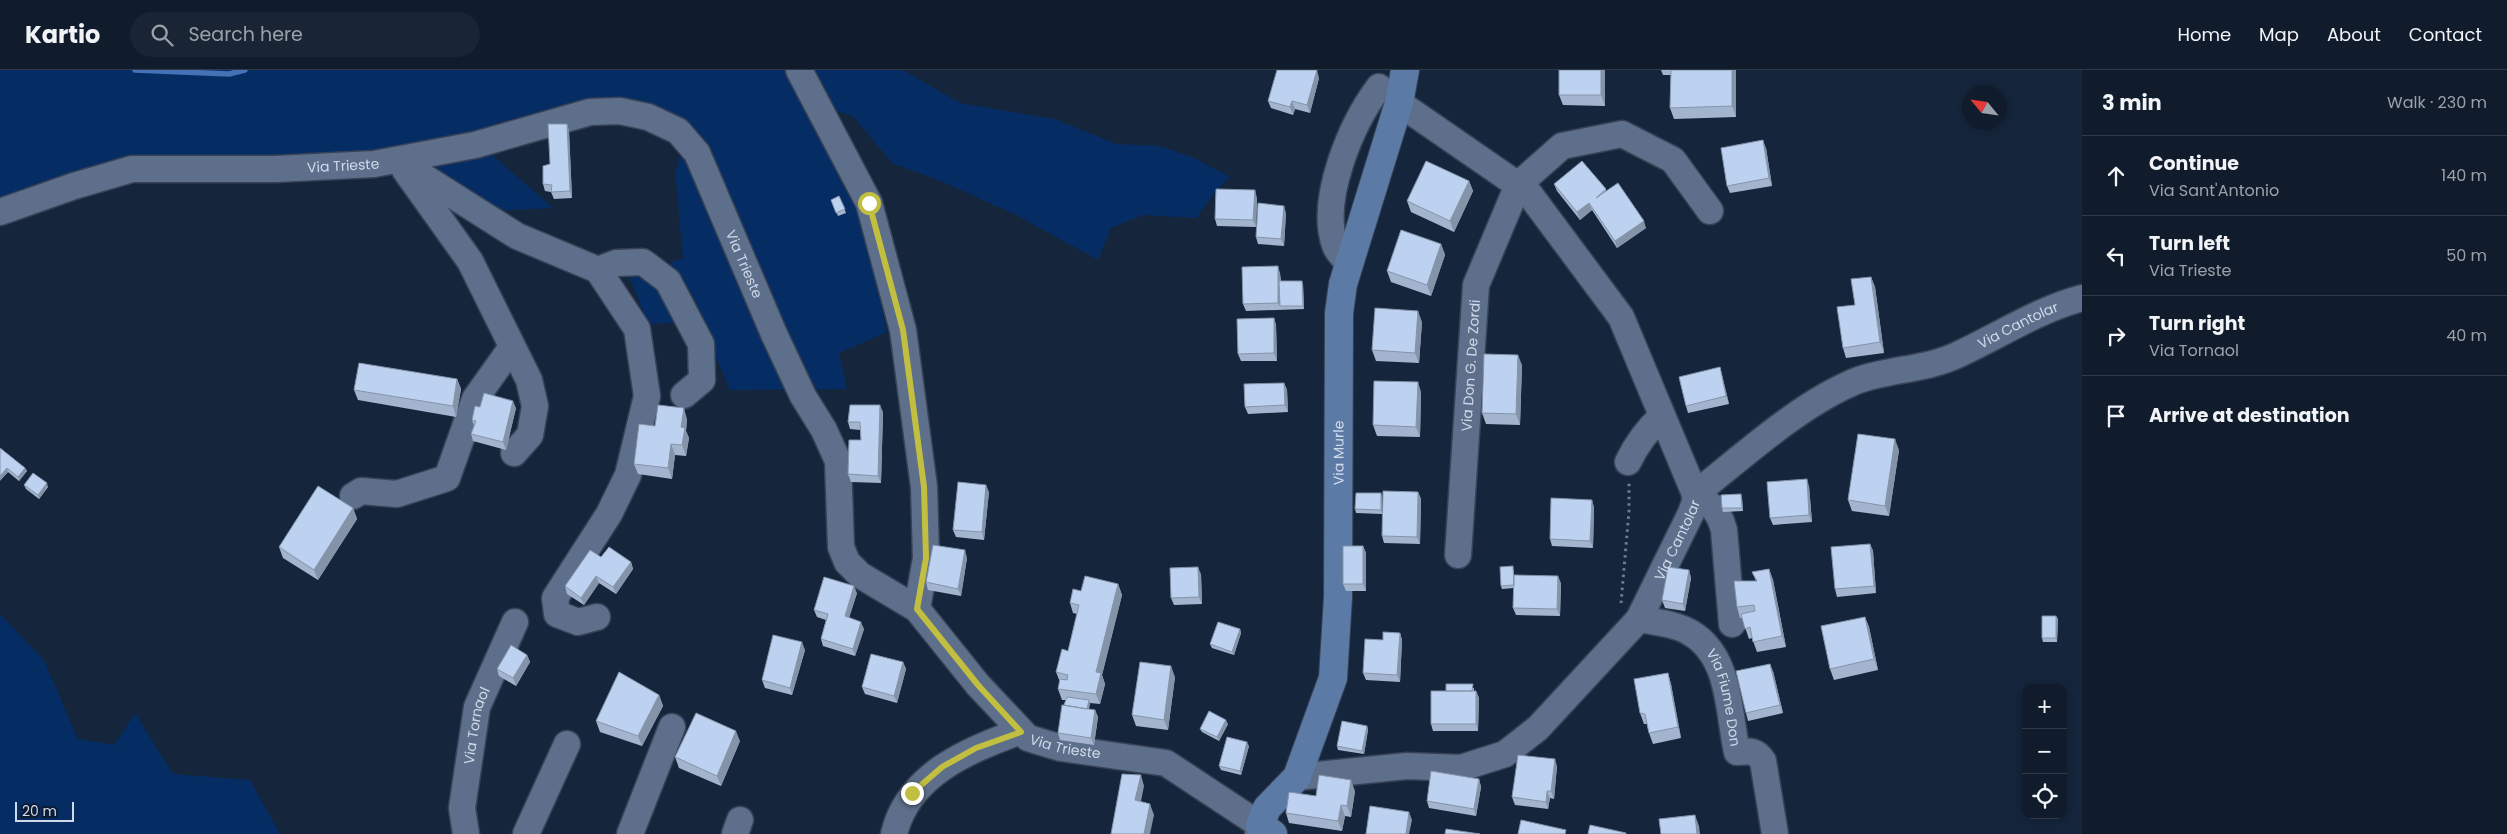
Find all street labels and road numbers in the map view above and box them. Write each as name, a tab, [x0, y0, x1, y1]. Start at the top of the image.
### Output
street label: Via Trieste	[306, 153, 381, 177]
street label: Via Trieste	[721, 227, 768, 302]
street label: Via Cantolar	[1974, 297, 2061, 353]
street label: Via Don G. De Zordi	[1456, 299, 1485, 432]
street label: Via Murle	[1328, 420, 1349, 485]
street label: Via Cantolar	[1649, 497, 1705, 584]
street label: Via Fiume Don	[1702, 645, 1746, 748]
street label: Via Tornaol	[459, 684, 495, 766]
street label: Via Trieste	[1027, 729, 1102, 764]

